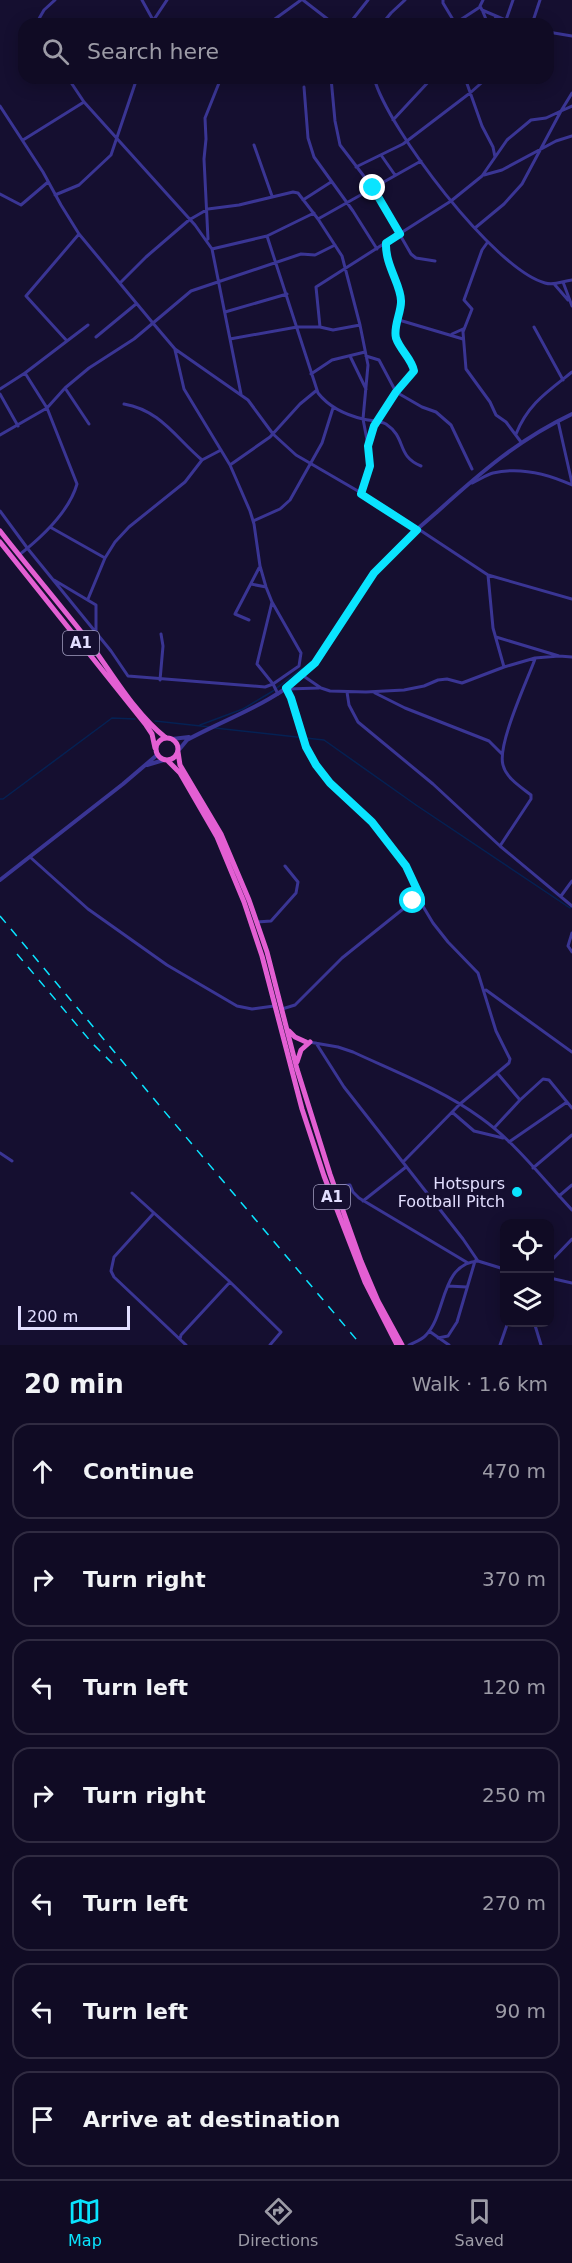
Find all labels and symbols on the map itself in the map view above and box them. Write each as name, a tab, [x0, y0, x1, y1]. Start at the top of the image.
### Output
route end	[359, 174, 385, 200]
road number: A1	[63, 631, 99, 655]
route start	[399, 887, 425, 913]
place label: Hotspurs Football Pitch	[398, 1174, 505, 1211]
road number: A1	[314, 1185, 350, 1209]
marker: Hotspurs Football Pitch	[510, 1185, 524, 1199]
scale bar	[18, 1303, 130, 1330]

